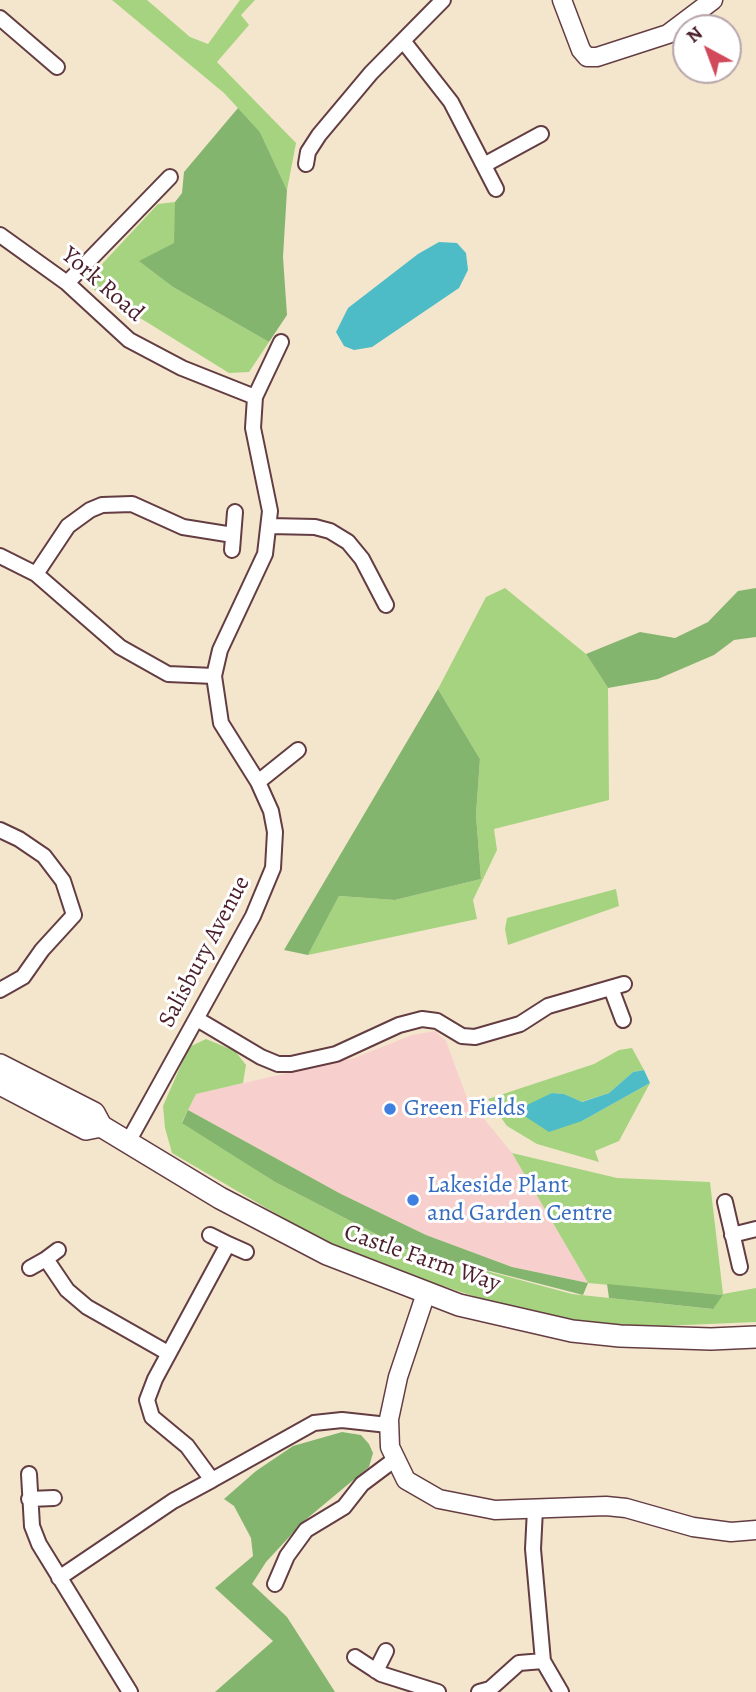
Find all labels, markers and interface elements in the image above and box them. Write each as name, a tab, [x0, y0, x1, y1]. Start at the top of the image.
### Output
north arrow	[672, 14, 742, 84]
text: N	[681, 20, 708, 49]
street label: York Road	[55, 241, 149, 329]
street label: Salisbury Avenue	[153, 871, 257, 1033]
place label: Green Fields	[404, 1095, 526, 1123]
marker: Green Fields	[382, 1101, 398, 1117]
place label: Lakeside Plant and Garden Centre	[427, 1172, 612, 1228]
marker: Lakeside Plant and Garden Centre	[405, 1192, 421, 1208]
street label: Castle Farm Way	[340, 1219, 504, 1299]

